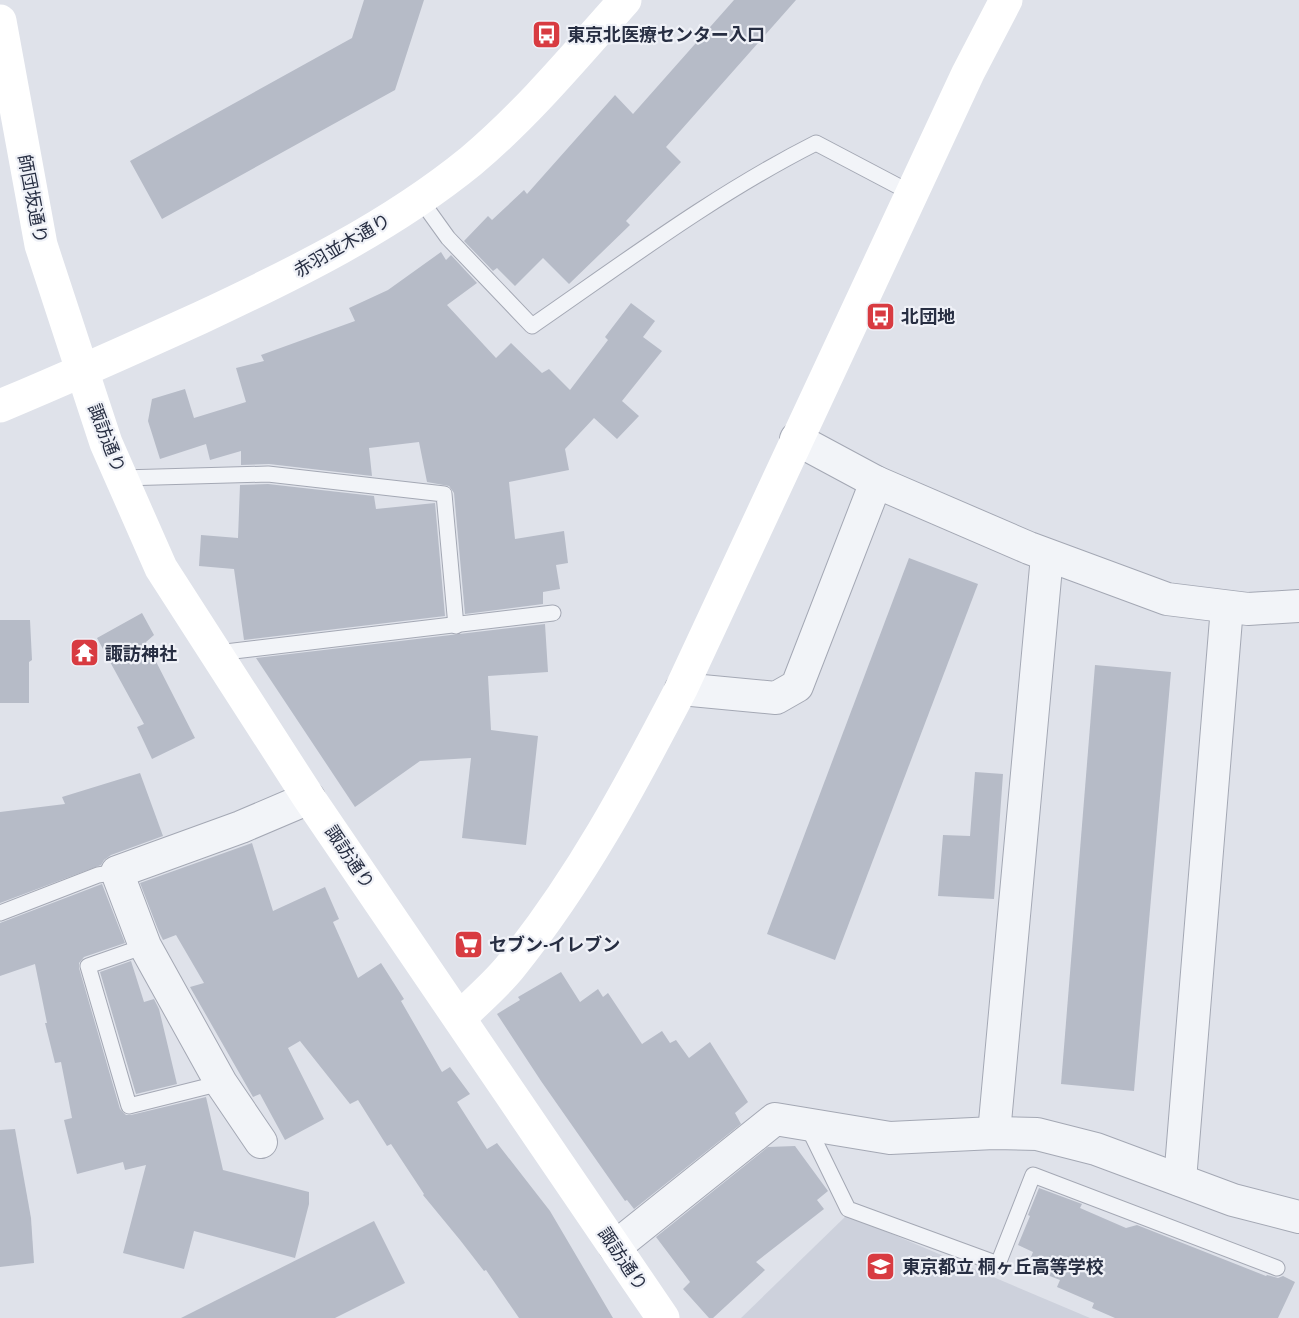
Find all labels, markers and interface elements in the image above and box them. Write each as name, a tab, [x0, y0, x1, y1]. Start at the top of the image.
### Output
bus stop icon: 東京北医療センター入口	[530, 18, 562, 50]
place label: 東京北医療センター入口	[567, 23, 765, 46]
street label: 師団坂通り	[13, 153, 53, 245]
street label: 赤羽並木通り	[289, 208, 395, 282]
bus stop icon: 北団地	[864, 300, 896, 332]
place label: 北団地	[901, 305, 955, 328]
street label: 諏訪通り	[83, 400, 131, 476]
temple icon: 諏訪神社	[68, 637, 100, 669]
place label: 諏訪神社	[105, 642, 177, 665]
street label: 諏訪通り	[320, 821, 380, 893]
supermarket icon: セブン-イレブン	[452, 928, 484, 960]
place label: セブン-イレブン	[489, 933, 620, 956]
street label: 諏訪通り	[593, 1223, 653, 1295]
school or university icon: 東京都立 桐ヶ丘高等学校	[865, 1250, 897, 1282]
place label: 東京都立 桐ヶ丘高等学校	[902, 1255, 1104, 1278]

